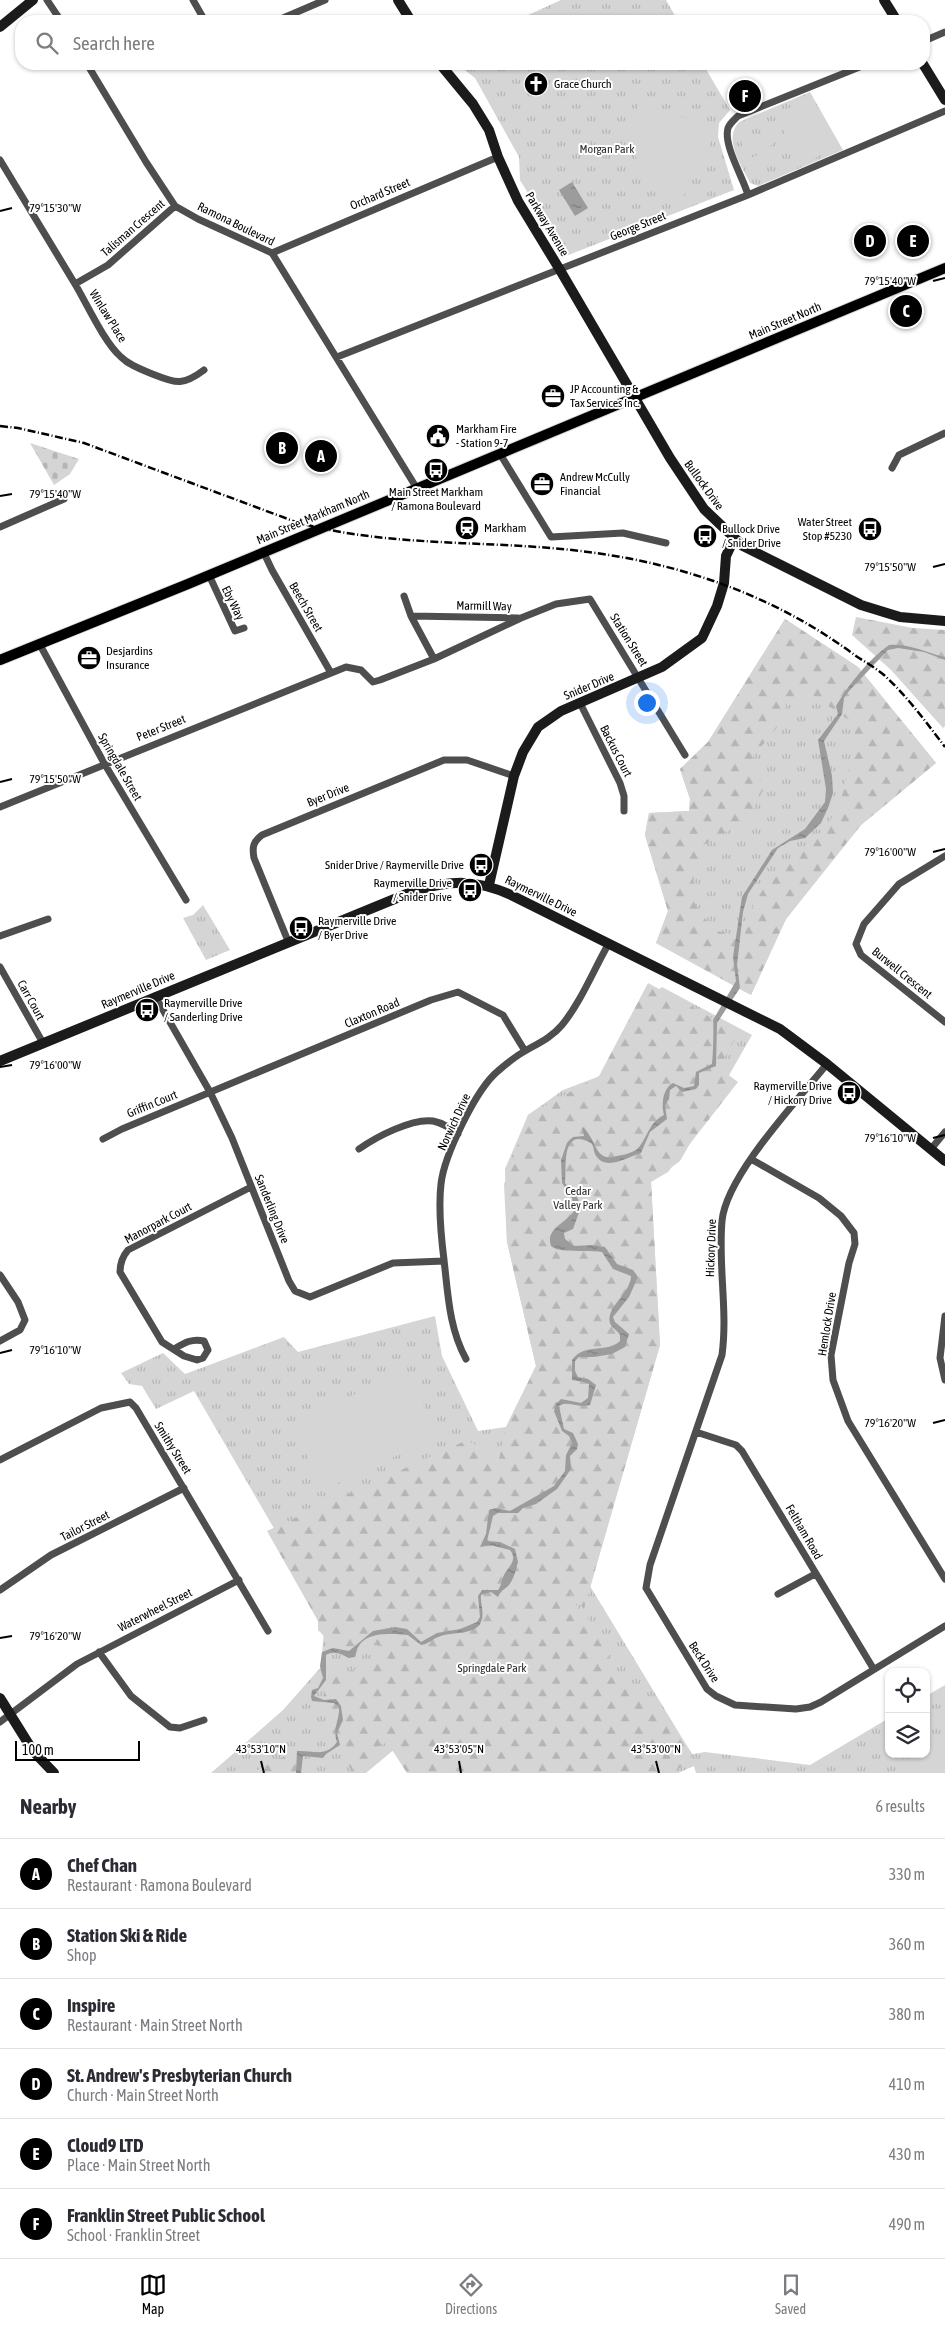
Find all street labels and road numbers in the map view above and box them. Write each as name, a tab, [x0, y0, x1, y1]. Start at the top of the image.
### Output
street label: Orchard Street	[348, 175, 413, 213]
street label: Parkway Avenue	[522, 189, 572, 259]
street label: Talisman Crescent	[98, 196, 168, 259]
street label: Ramona Boulevard	[195, 199, 277, 249]
street label: George Street	[608, 208, 668, 244]
street label: Winlaw Place	[86, 287, 130, 345]
street label: Main Street North	[747, 299, 823, 343]
street label: Bullock Drive	[681, 457, 727, 513]
street label: Main Street Markham North	[254, 487, 372, 547]
street label: Beech Street	[286, 580, 326, 635]
street label: Eby Way	[219, 584, 247, 622]
street label: Marmill Way	[456, 599, 512, 613]
street label: Station Street	[607, 611, 651, 669]
street label: Snider Drive	[562, 669, 616, 703]
street label: Peter Street	[134, 712, 188, 744]
street label: Backus Court	[597, 723, 635, 780]
street label: Springdale Street	[95, 731, 145, 804]
street label: Byer Drive	[305, 780, 351, 810]
street label: Raymerville Drive	[503, 873, 579, 919]
street label: Burwell Crescent	[869, 944, 935, 1002]
street label: Raymerville Drive	[99, 968, 177, 1012]
street label: Carr Court	[14, 978, 48, 1023]
street label: Claxton Road	[342, 995, 402, 1031]
street label: Griffin Court	[125, 1087, 180, 1120]
street label: Norwich Drive	[435, 1091, 473, 1153]
street label: Sanderling Drive	[252, 1173, 292, 1245]
street label: Manorpark Court	[122, 1199, 194, 1247]
street label: Hickory Drive	[703, 1219, 719, 1277]
street label: Hemlock Drive	[815, 1291, 839, 1357]
street label: Smithy Street	[152, 1419, 195, 1477]
street label: Feltham Road	[783, 1502, 825, 1562]
street label: Tailor Street	[58, 1507, 112, 1544]
street label: Waterwheel Street	[116, 1585, 195, 1635]
street label: Beck Drive	[686, 1639, 722, 1685]

